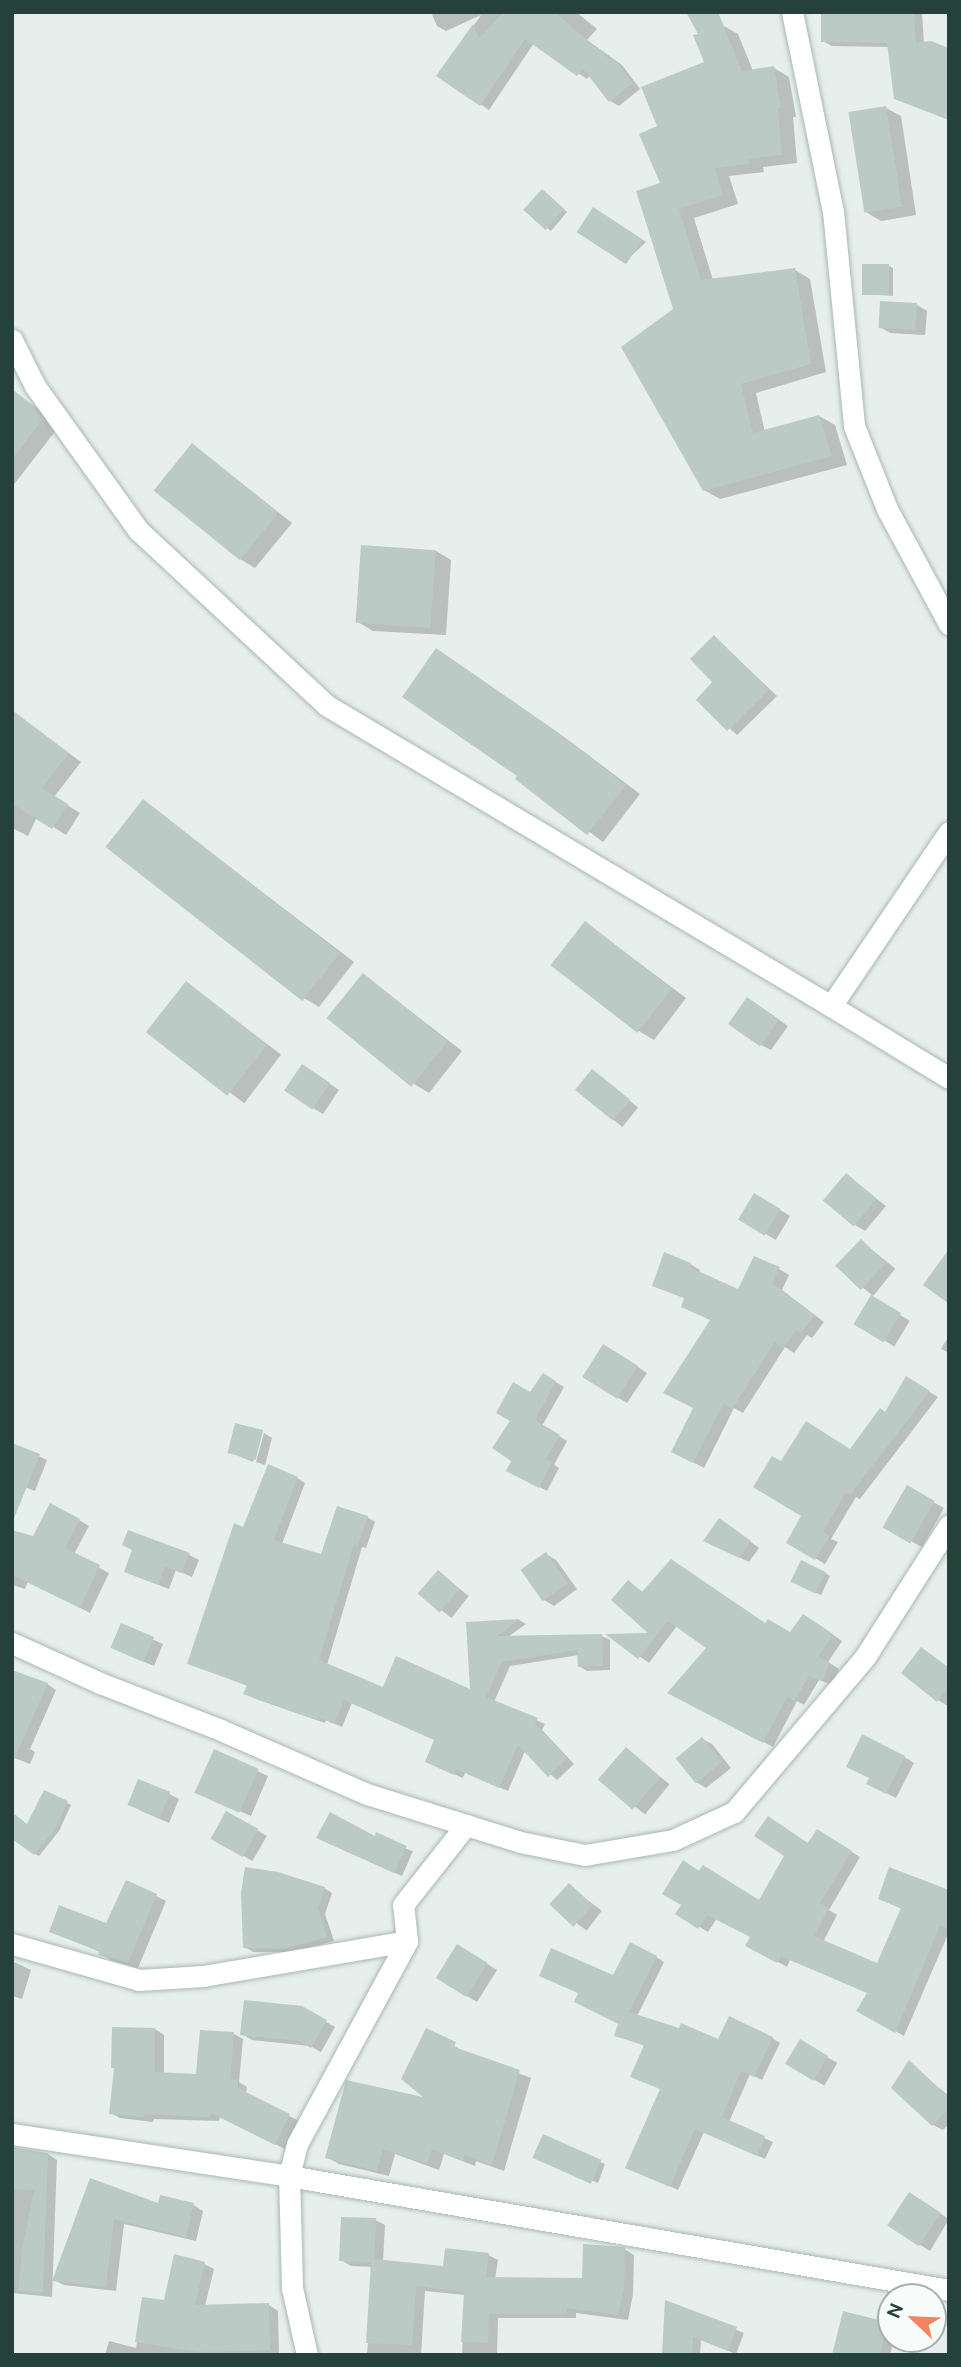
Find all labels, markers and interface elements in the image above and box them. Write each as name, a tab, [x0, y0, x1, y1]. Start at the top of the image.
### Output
north arrow	[877, 2283, 947, 2353]
text: N	[882, 2300, 907, 2321]

